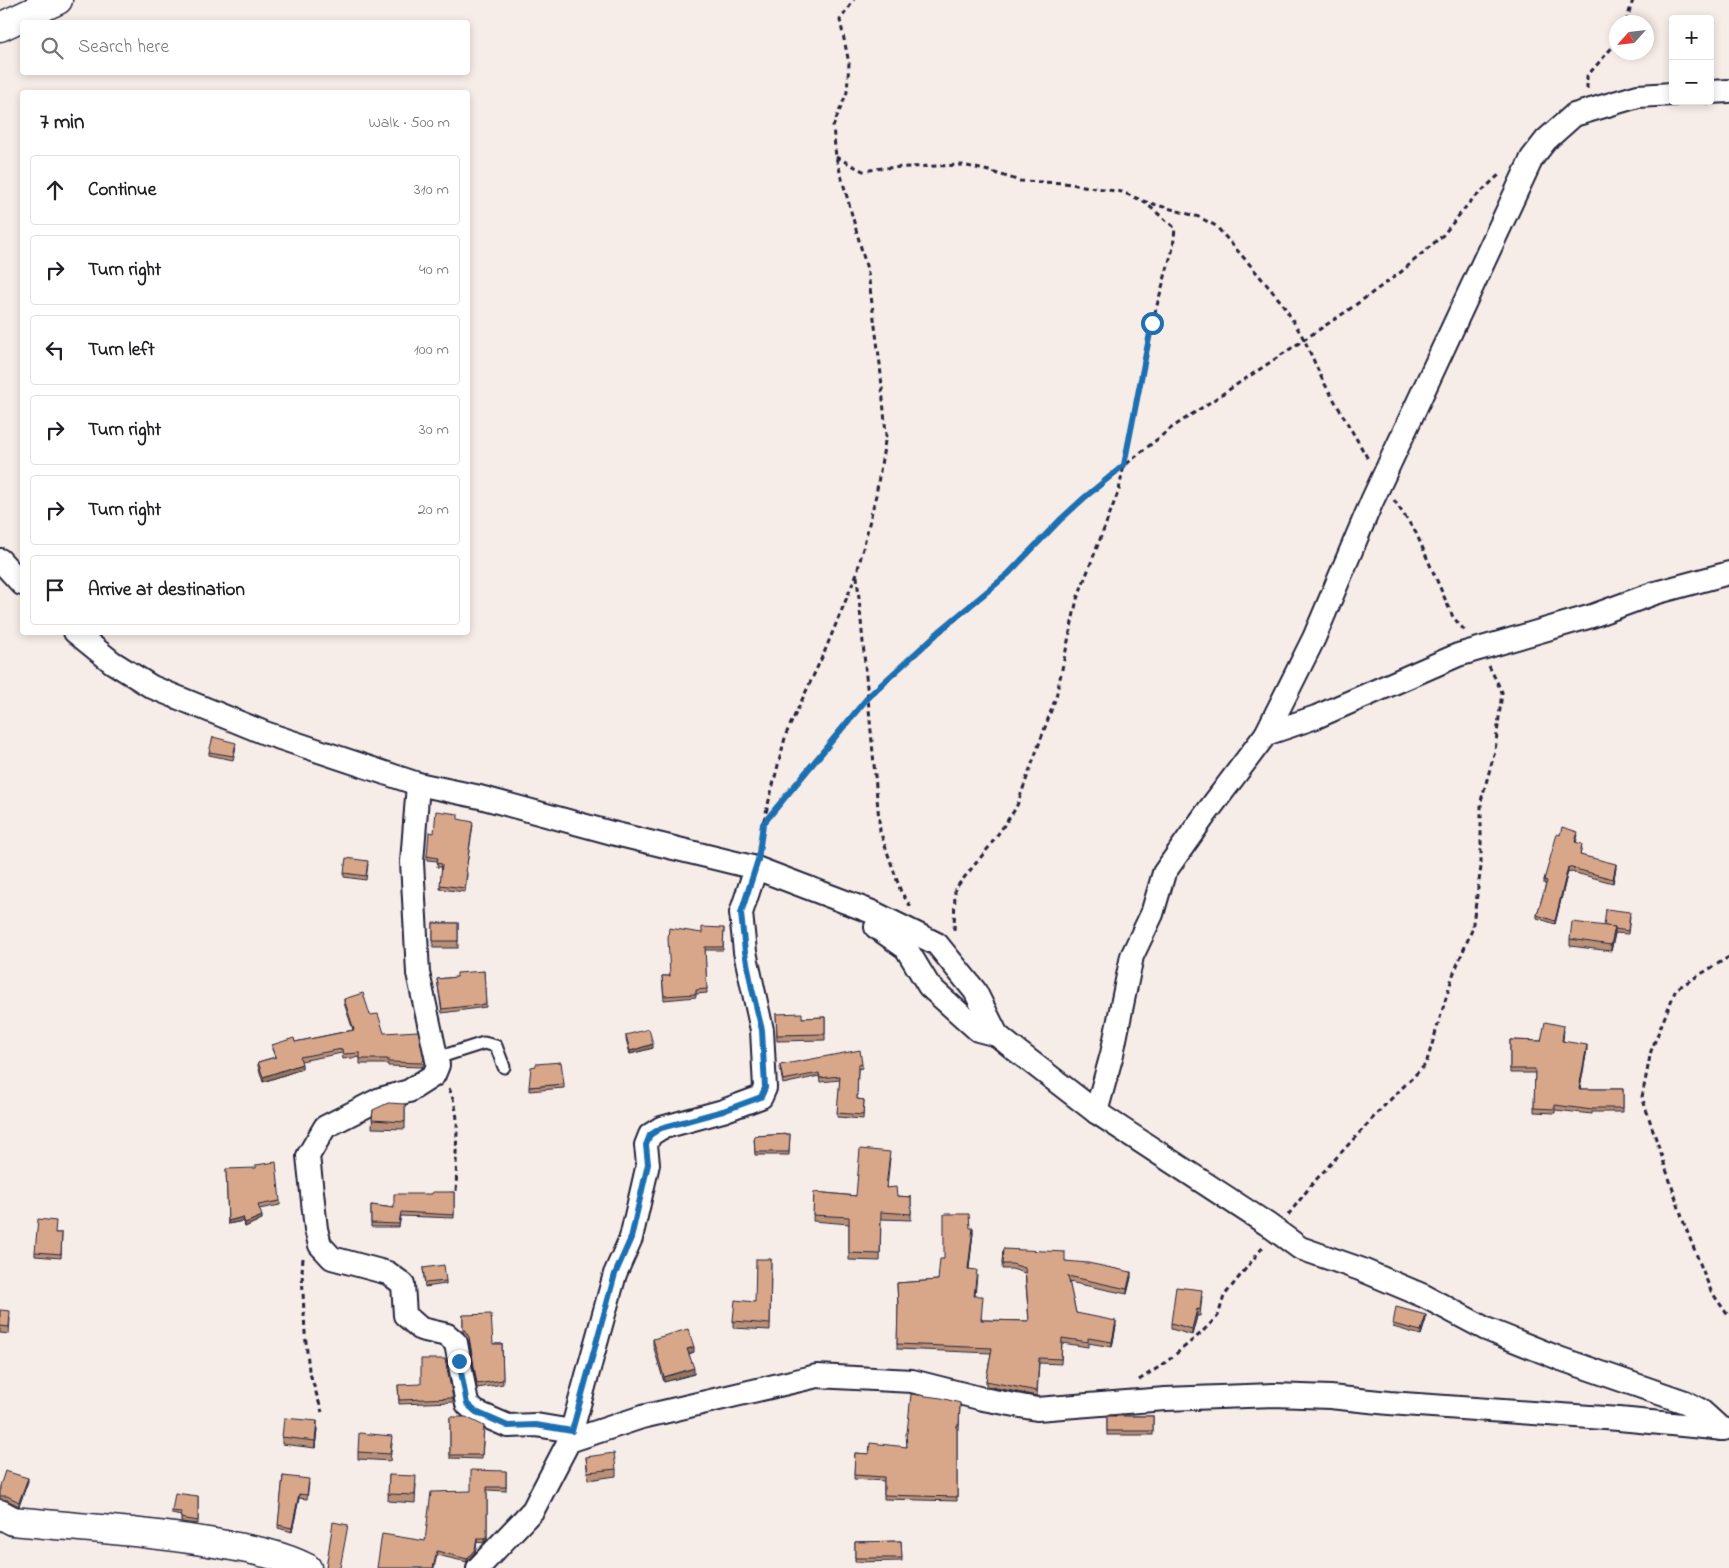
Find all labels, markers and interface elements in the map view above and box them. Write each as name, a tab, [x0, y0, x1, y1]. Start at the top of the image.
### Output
north arrow	[1609, 15, 1654, 60]
map controls	[1669, 15, 1714, 105]
button: +	[1669, 15, 1714, 60]
search box	[20, 20, 470, 75]
icon: search	[38, 34, 66, 62]
text: Search here	[78, 34, 169, 61]
button: −	[1669, 60, 1714, 105]
text: 7 min	[40, 108, 84, 138]
text: Walk · 500 m	[368, 111, 450, 135]
icon: ahead	[41, 176, 69, 204]
text: Continue	[88, 177, 156, 204]
text: 310 m	[414, 178, 449, 202]
icon: right	[41, 256, 69, 284]
text: Turn right	[88, 257, 161, 284]
text: 40 m	[419, 258, 449, 282]
route start	[1141, 312, 1164, 335]
icon: left	[41, 336, 69, 364]
text: Turn left	[88, 337, 155, 364]
text: 100 m	[414, 338, 449, 362]
icon: right	[41, 416, 69, 444]
text: Turn right	[88, 417, 161, 444]
text: 30 m	[419, 418, 449, 442]
icon: right	[41, 496, 69, 524]
text: Turn right	[88, 497, 161, 524]
text: 20 m	[418, 498, 449, 522]
icon: arrive	[41, 576, 69, 604]
text: Arrive at destination	[88, 577, 245, 604]
route end	[448, 1350, 471, 1373]

